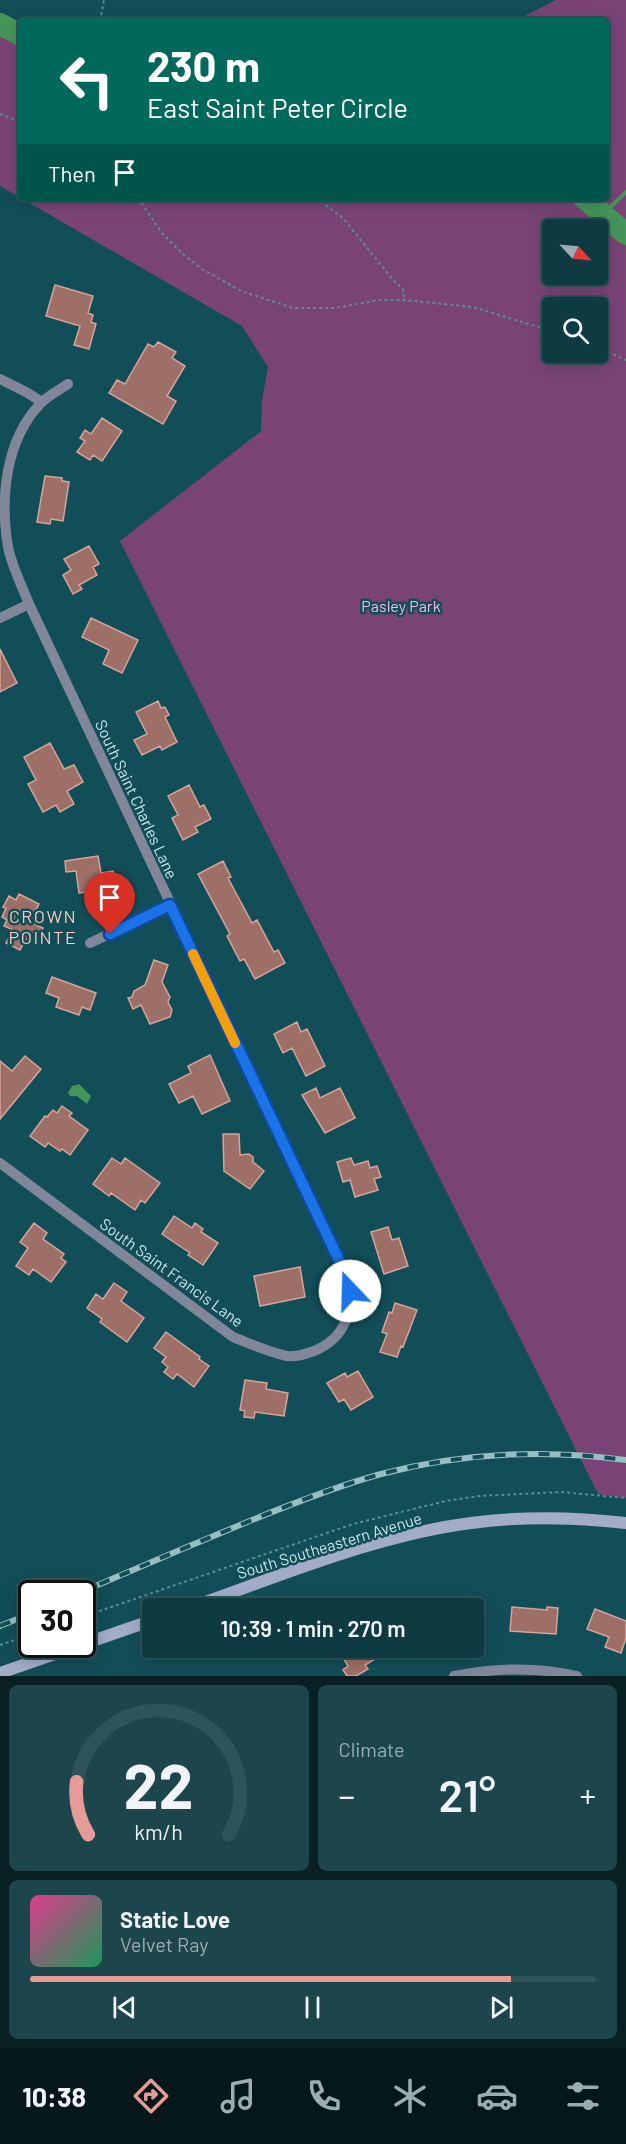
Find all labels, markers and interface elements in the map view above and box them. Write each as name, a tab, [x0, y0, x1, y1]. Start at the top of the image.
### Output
text: 230 m	[147, 40, 260, 90]
icon: left	[48, 42, 126, 120]
text: East Saint Peter Circle	[147, 91, 408, 123]
icon: arrive	[108, 156, 141, 189]
text: Then	[48, 160, 96, 186]
north arrow	[542, 219, 608, 285]
map controls	[542, 219, 608, 363]
button: search	[542, 297, 608, 363]
park label: Pasley Park	[361, 596, 441, 615]
street label: South Saint Charles Lane	[92, 717, 182, 881]
pin	[84, 872, 135, 934]
icon: arrive	[93, 881, 126, 914]
district label: CROWN POINTE	[9, 905, 77, 948]
street label: South Saint Francis Lane	[97, 1214, 247, 1330]
position arrow	[318, 1259, 382, 1323]
street label: South Southeastern Avenue	[234, 1508, 424, 1582]
speed limit sign: 30	[18, 1580, 96, 1658]
text: 10:39 · 1 min · 270 m	[221, 1615, 405, 1641]
text: Climate	[339, 1737, 405, 1761]
text: 22	[124, 1747, 194, 1821]
text: 21°	[439, 1767, 496, 1821]
text: −	[339, 1775, 355, 1815]
text: +	[579, 1775, 596, 1815]
text: km/h	[134, 1819, 183, 1844]
text: Static Love	[120, 1906, 230, 1932]
text: Velvet Ray	[120, 1932, 209, 1956]
icon: previous	[108, 1991, 141, 2024]
icon: pause	[296, 1991, 329, 2024]
icon: next	[485, 1991, 518, 2024]
icon: directions	[130, 2075, 172, 2117]
icon: music	[217, 2075, 259, 2117]
icon: phone	[303, 2075, 345, 2117]
icon: climate	[389, 2075, 431, 2117]
icon: car	[476, 2075, 518, 2117]
icon: filters	[562, 2075, 604, 2117]
text: 10:38	[22, 2080, 86, 2112]

